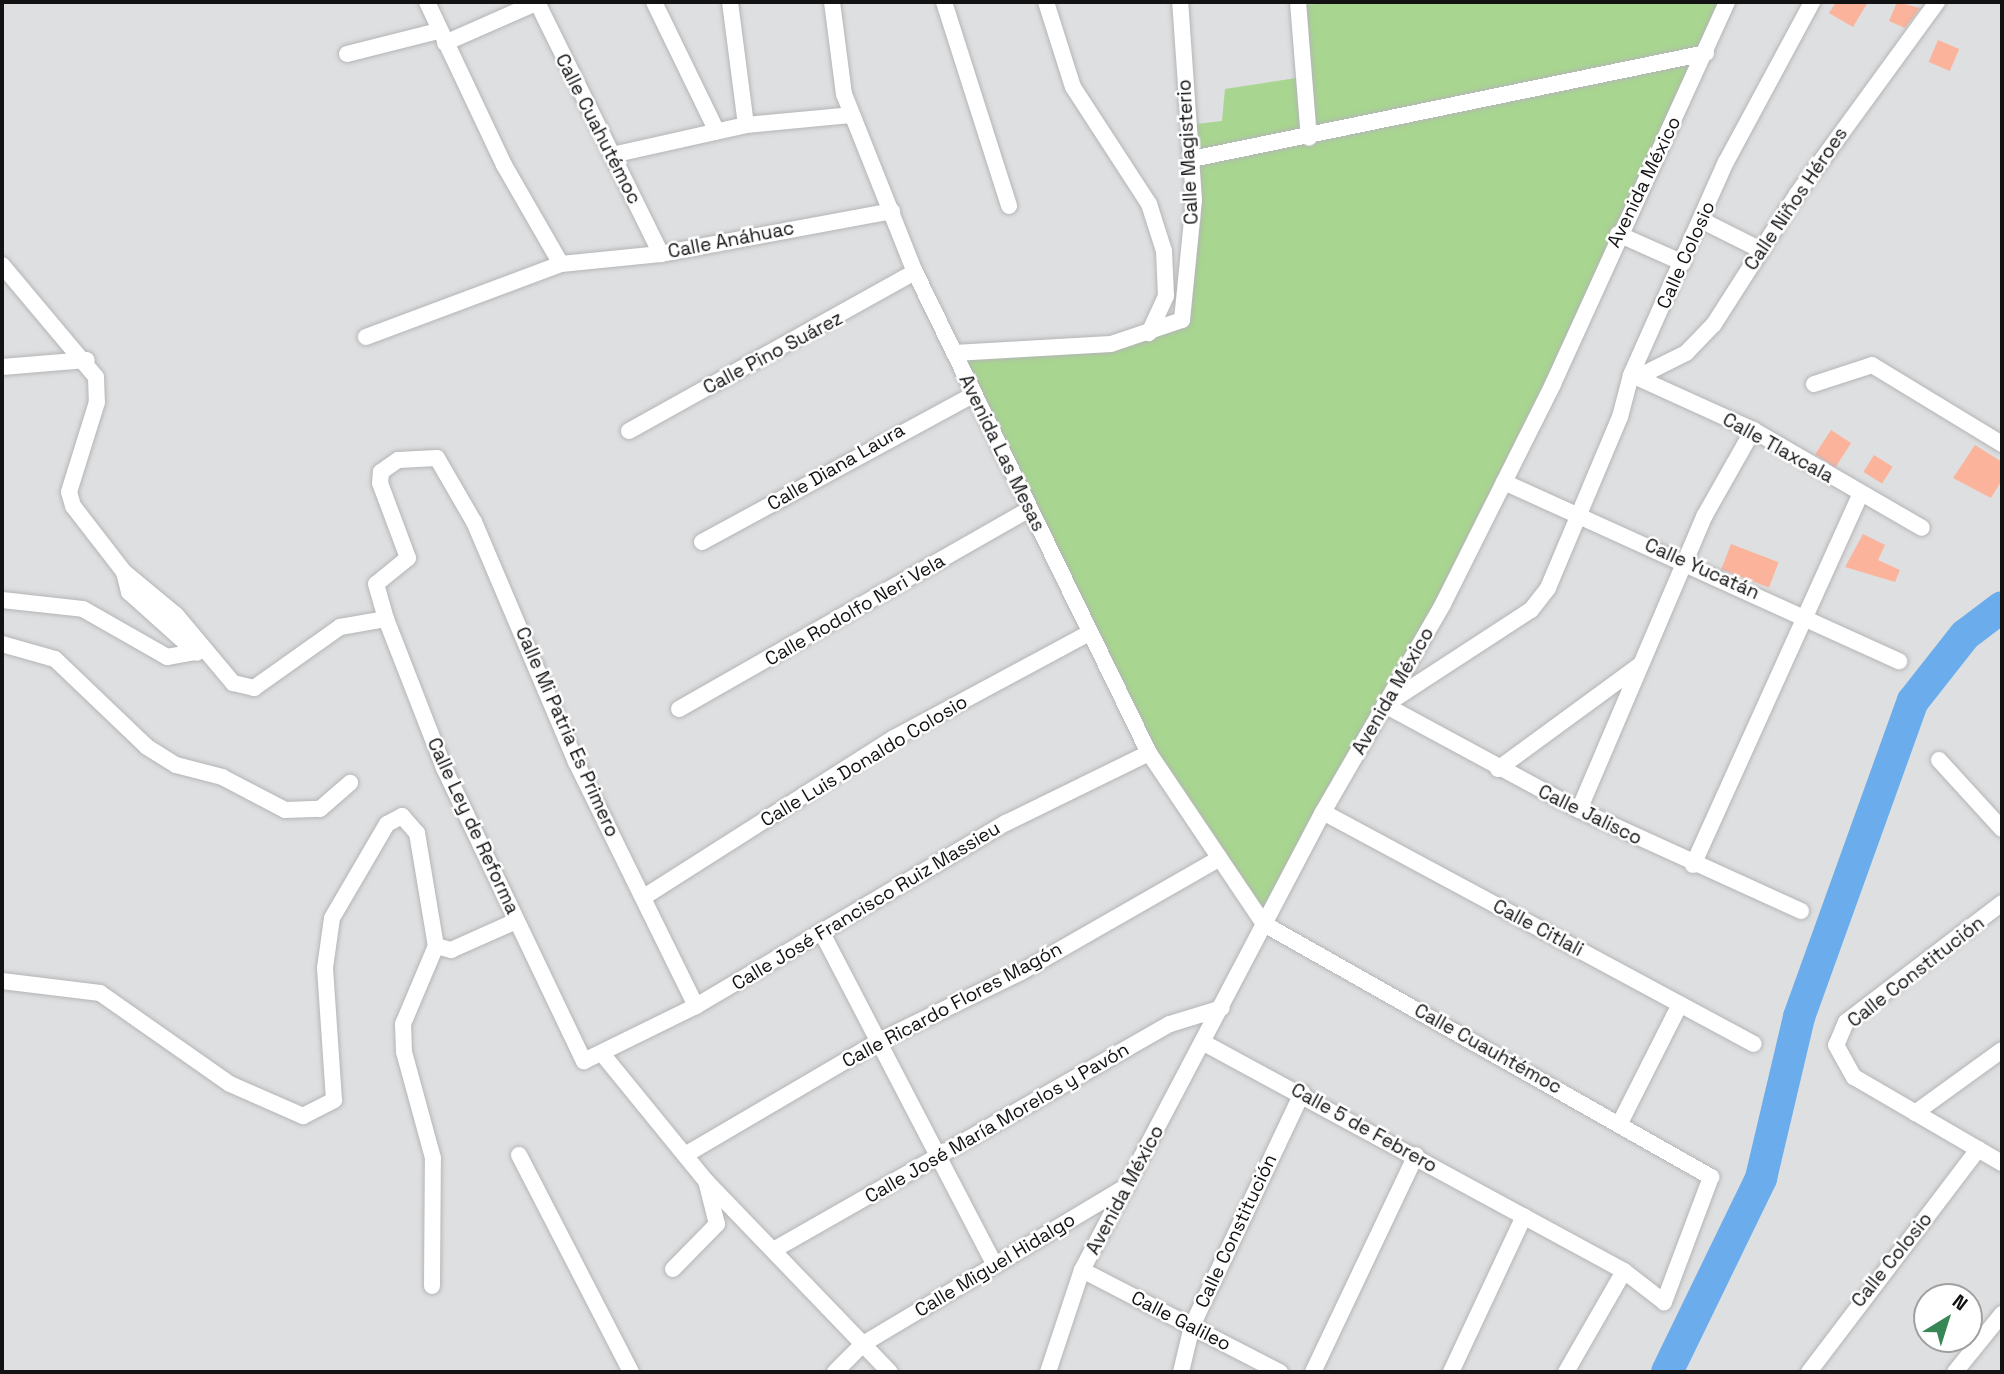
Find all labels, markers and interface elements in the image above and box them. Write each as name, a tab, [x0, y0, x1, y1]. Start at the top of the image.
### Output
street label: Calle Cuahutémoc	[550, 50, 646, 208]
street label: Calle Magisterio	[1173, 79, 1203, 225]
street label: Avenida México	[1602, 113, 1686, 251]
street label: Calle Niños Héroes	[1740, 123, 1852, 275]
street label: Calle Colosio	[1652, 198, 1720, 312]
street label: Calle Anáhuac	[666, 217, 796, 263]
street label: Calle Pino Suárez	[699, 307, 847, 399]
street label: Avenida Las Mesas	[954, 371, 1050, 535]
street label: Calle Tlaxcala	[1718, 408, 1838, 488]
street label: Calle Diana Laura	[763, 418, 909, 516]
street label: Calle Yucatán	[1641, 534, 1763, 604]
street label: Calle Rodolfo Neri Vela	[761, 549, 949, 671]
street label: Calle Mi Patria Es Primero	[510, 623, 624, 841]
street label: Avenida México	[1347, 623, 1439, 759]
street label: Calle Luis Donaldo Colosio	[756, 690, 972, 832]
street label: Calle Ley de Reforma	[422, 734, 524, 918]
street label: Calle Jalisco	[1534, 780, 1646, 850]
street label: Calle José Francisco Ruiz Massieu	[728, 817, 1004, 995]
street label: Calle Citlali	[1489, 895, 1587, 961]
street label: Calle Constitución	[1843, 912, 1989, 1032]
street label: Calle Ricardo Flores Magón	[838, 937, 1066, 1073]
street label: Calle Cuauhtémoc	[1410, 999, 1566, 1099]
street label: Calle José María Morelos y Pavón	[861, 1038, 1133, 1208]
street label: Calle 5 de Febrero	[1287, 1078, 1441, 1178]
street label: Avenida México	[1081, 1121, 1169, 1259]
street label: Calle Constitución	[1190, 1150, 1282, 1312]
street label: Calle Miguel Hidalgo	[911, 1208, 1079, 1322]
street label: Calle Colosio	[1847, 1208, 1937, 1312]
north arrow	[1913, 1283, 1983, 1353]
street label: Calle Galileo	[1127, 1286, 1235, 1356]
text: N	[1947, 1289, 1973, 1316]

